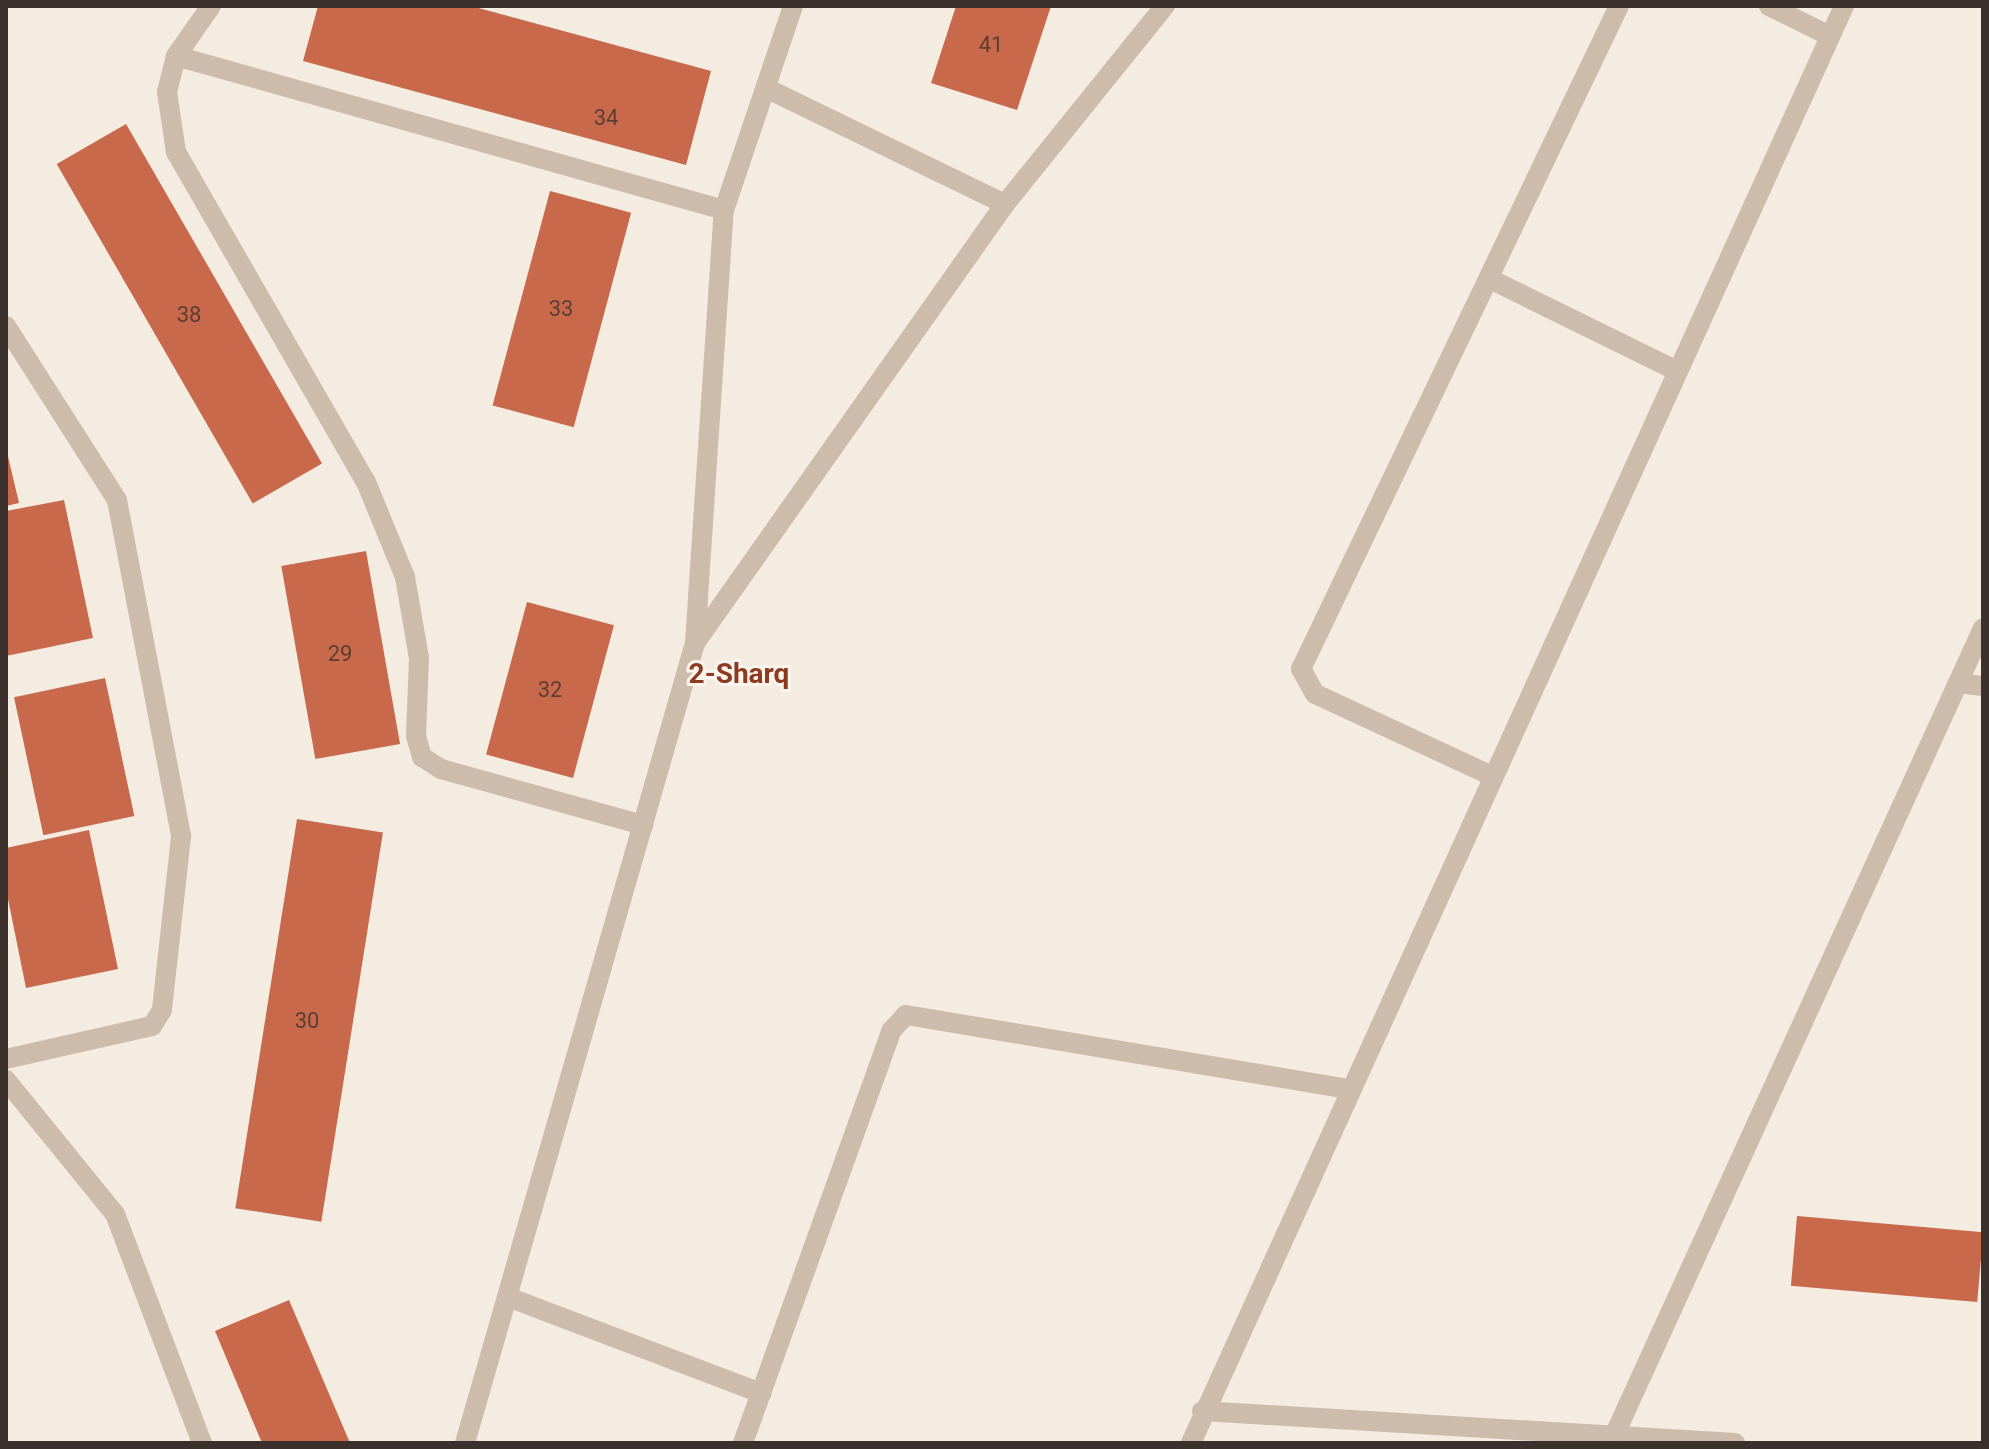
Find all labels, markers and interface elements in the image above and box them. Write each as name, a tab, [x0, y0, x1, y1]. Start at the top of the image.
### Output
house number: 41	[979, 32, 1003, 58]
house number: 34	[594, 105, 618, 131]
house number: 33	[549, 296, 573, 322]
house number: 38	[177, 302, 201, 328]
house number: 29	[328, 641, 352, 667]
district label: 2-Sharq	[689, 657, 789, 691]
house number: 32	[538, 677, 562, 703]
house number: 30	[295, 1008, 319, 1034]

